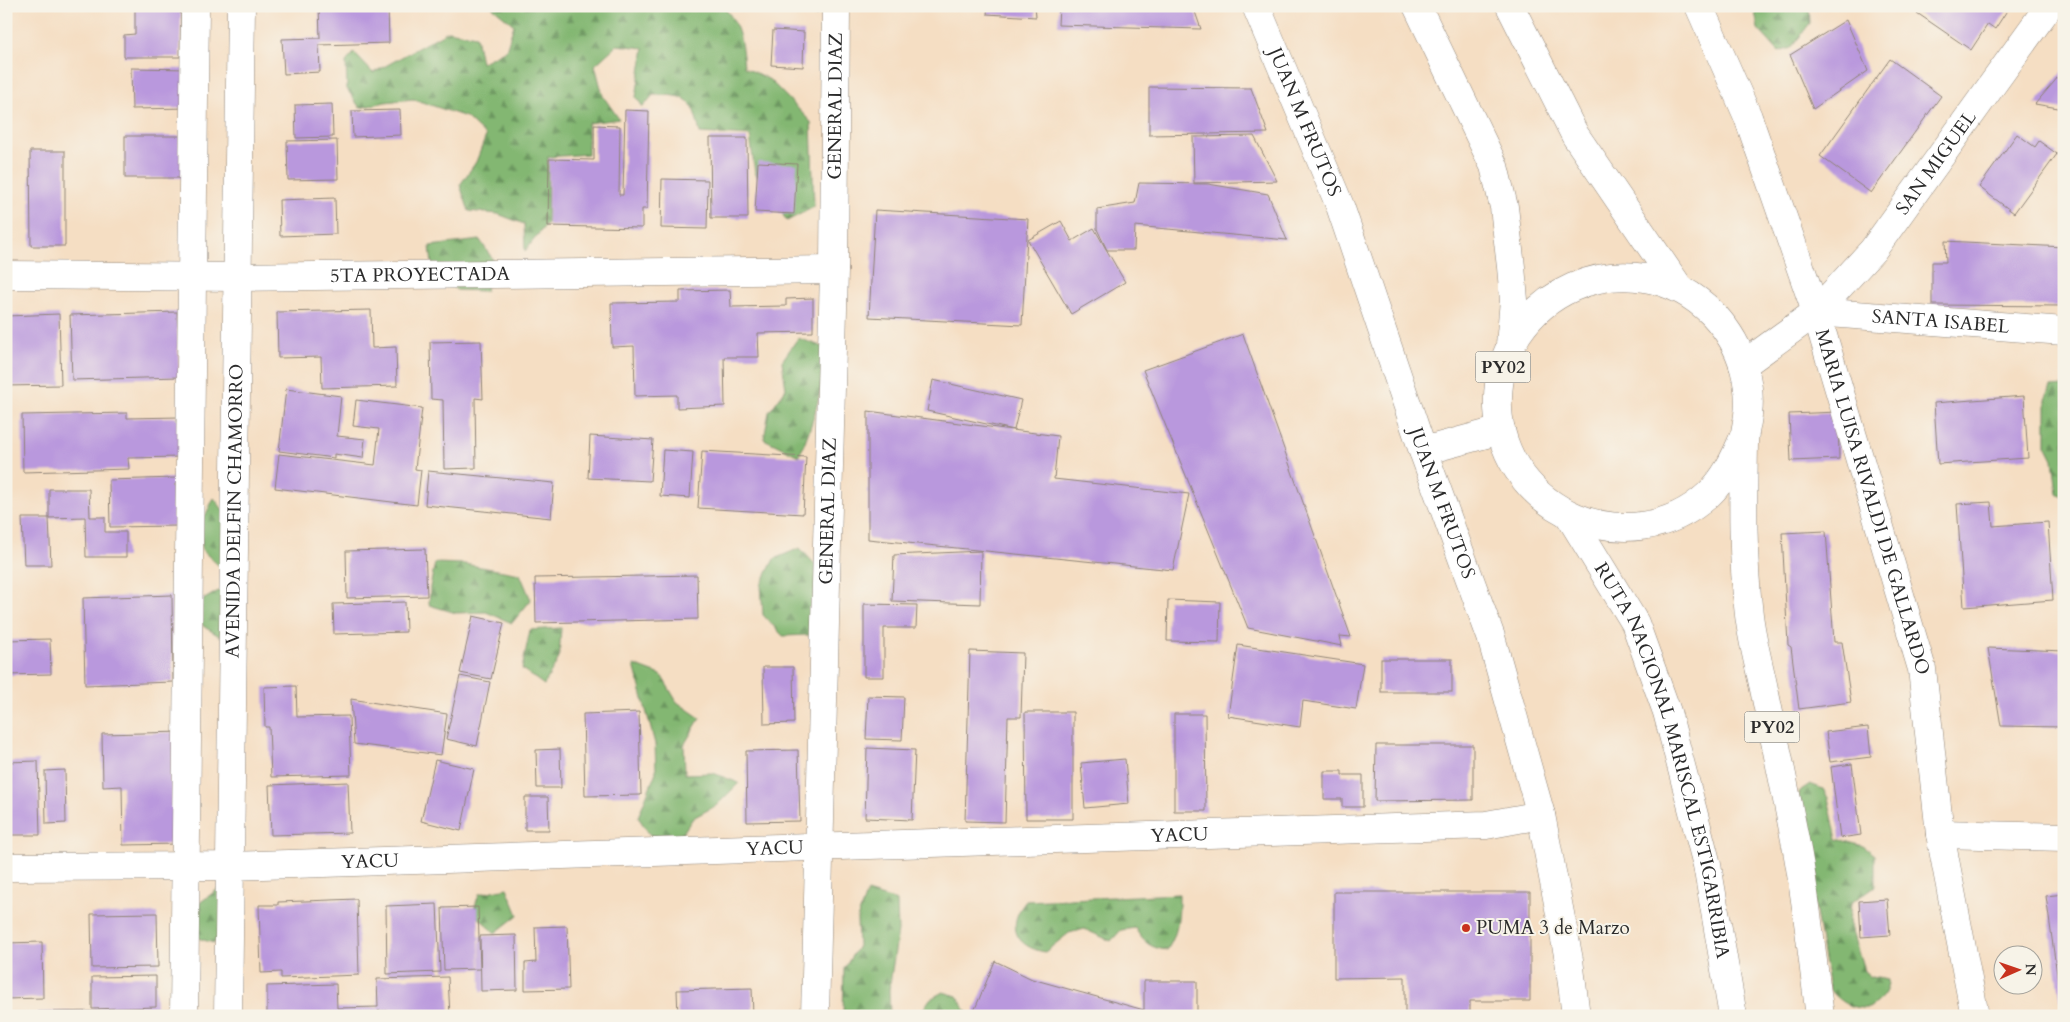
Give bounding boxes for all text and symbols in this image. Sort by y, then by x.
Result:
street label: GENERAL DIAZ [822,33,849,180]
street label: JUAN M FRUTOS [1261,41,1348,201]
street label: SAN MIGUEL [1890,105,1983,220]
street label: 5TA PROYECTADA [330,261,511,289]
street label: SANTA ISABEL [1871,303,2011,340]
street label: MARIA LUISA RIVALDI DE GALLARDO [1809,326,1936,678]
road number: PY02 [1476,352,1530,382]
street label: AVENIDA DELFIN CHAMORRO [220,364,249,658]
street label: JUAN M FRUTOS [1402,421,1482,582]
street label: GENERAL DIAZ [813,437,843,585]
street label: RUTA NACIONAL MARISCAL ESTIGARRIBIA [1588,558,1736,961]
road number: PY02 [1744,712,1800,742]
street label: YACU [1150,821,1209,849]
street label: YACU [745,834,804,862]
street label: YACU [341,847,400,875]
place label: PUMA 3 de Marzo [1476,915,1630,941]
marker: PUMA 3 de Marzo [1460,922,1472,934]
north arrow [1992,944,2042,994]
text: N [2021,963,2040,976]

